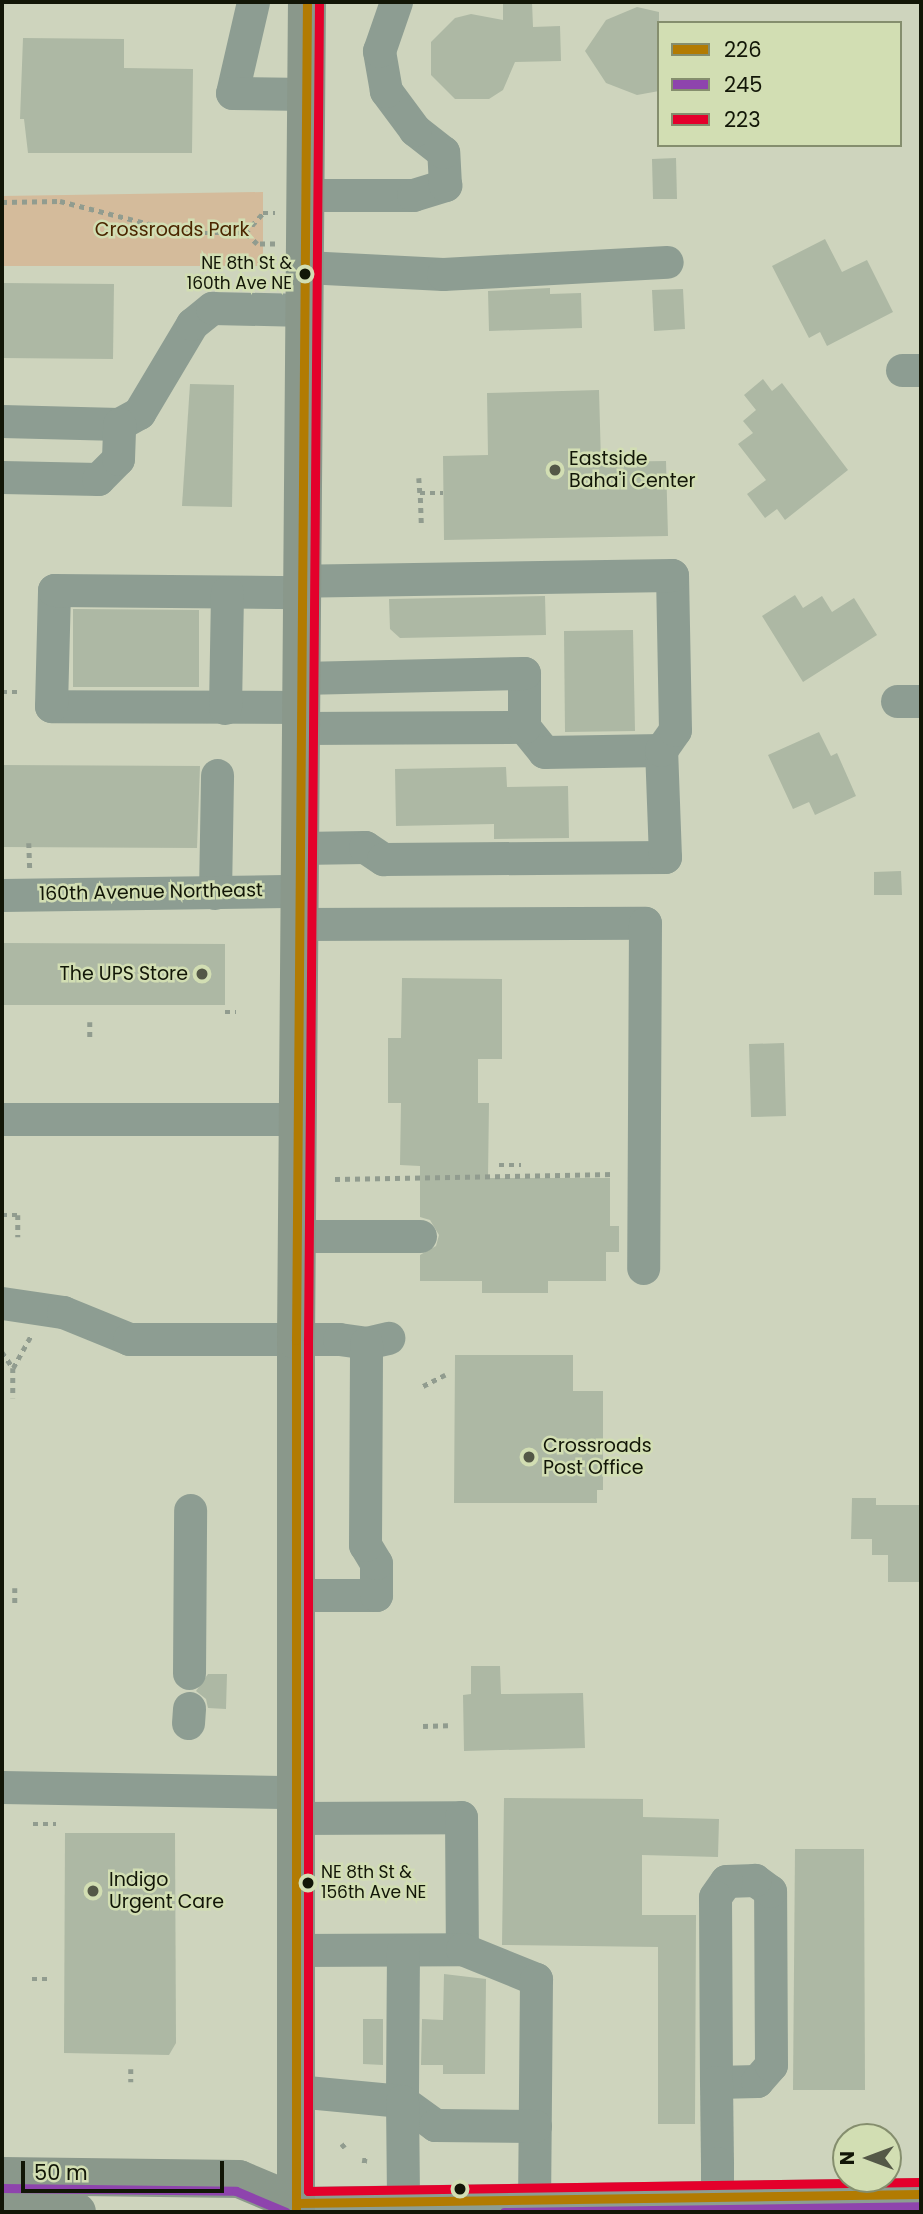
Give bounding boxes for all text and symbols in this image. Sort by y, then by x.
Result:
legend [657,21,902,147]
text: 226 [724,35,762,64]
text: 245 [724,70,762,99]
text: 223 [724,105,761,134]
park label: Crossroads Park [95,219,249,241]
place label: NE 8th St & 160th Ave NE [187,254,292,294]
marker: NE 8th St & 160th Ave NE [298,267,312,281]
place label: Eastside Baha'i Center [569,448,696,492]
marker: Eastside Baha'i Center [547,462,563,478]
street label: 160th Avenue Northeast [39,879,263,905]
place label: The UPS Store [60,963,188,985]
marker: The UPS Store [194,966,210,982]
place label: Crossroads Post Office [543,1435,652,1479]
marker: Crossroads Post Office [521,1449,537,1465]
place label: NE 8th St & 156th Ave NE [321,1863,426,1903]
place label: Indigo Urgent Care [109,1869,224,1913]
marker: NE 8th St & 156th Ave NE [301,1876,315,1890]
marker: Indigo Urgent Care [83,1881,103,1901]
north arrow [832,2123,902,2193]
scale bar [24,2148,228,2192]
text: N [834,2151,861,2165]
text: 50 m [34,2158,88,2187]
unlabelled marker [453,2182,467,2196]

